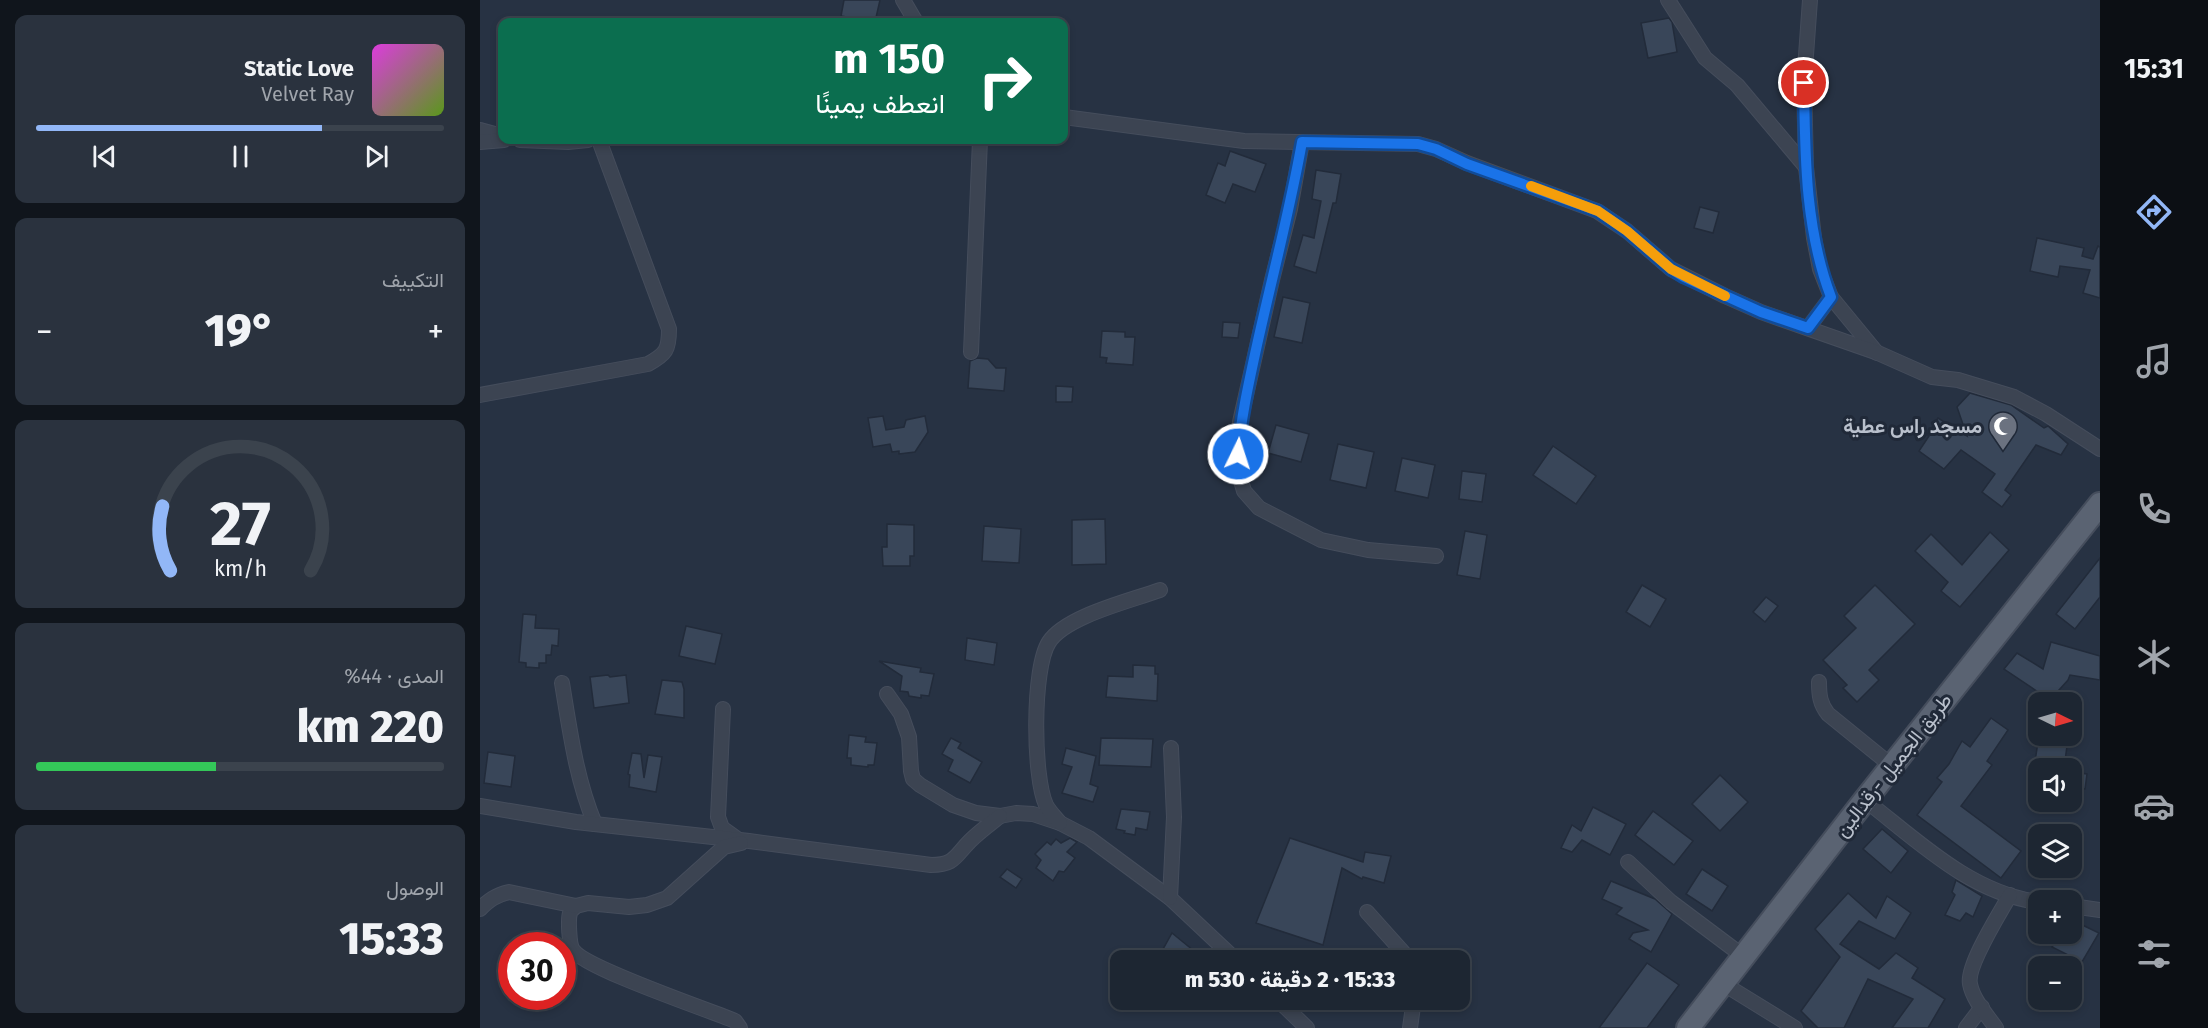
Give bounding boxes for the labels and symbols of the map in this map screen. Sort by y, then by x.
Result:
pin [1778,57,1829,108]
mosque icon: مسجد راس عطية [1987,410,2019,452]
place label: مسجد راس عطية [1843,414,1982,439]
position arrow [1206,422,1270,486]
street label: طريق الجميل -رقدالين [1829,688,1957,842]
north arrow [2028,692,2082,746]
speed limit sign: 30 [498,932,576,1010]

